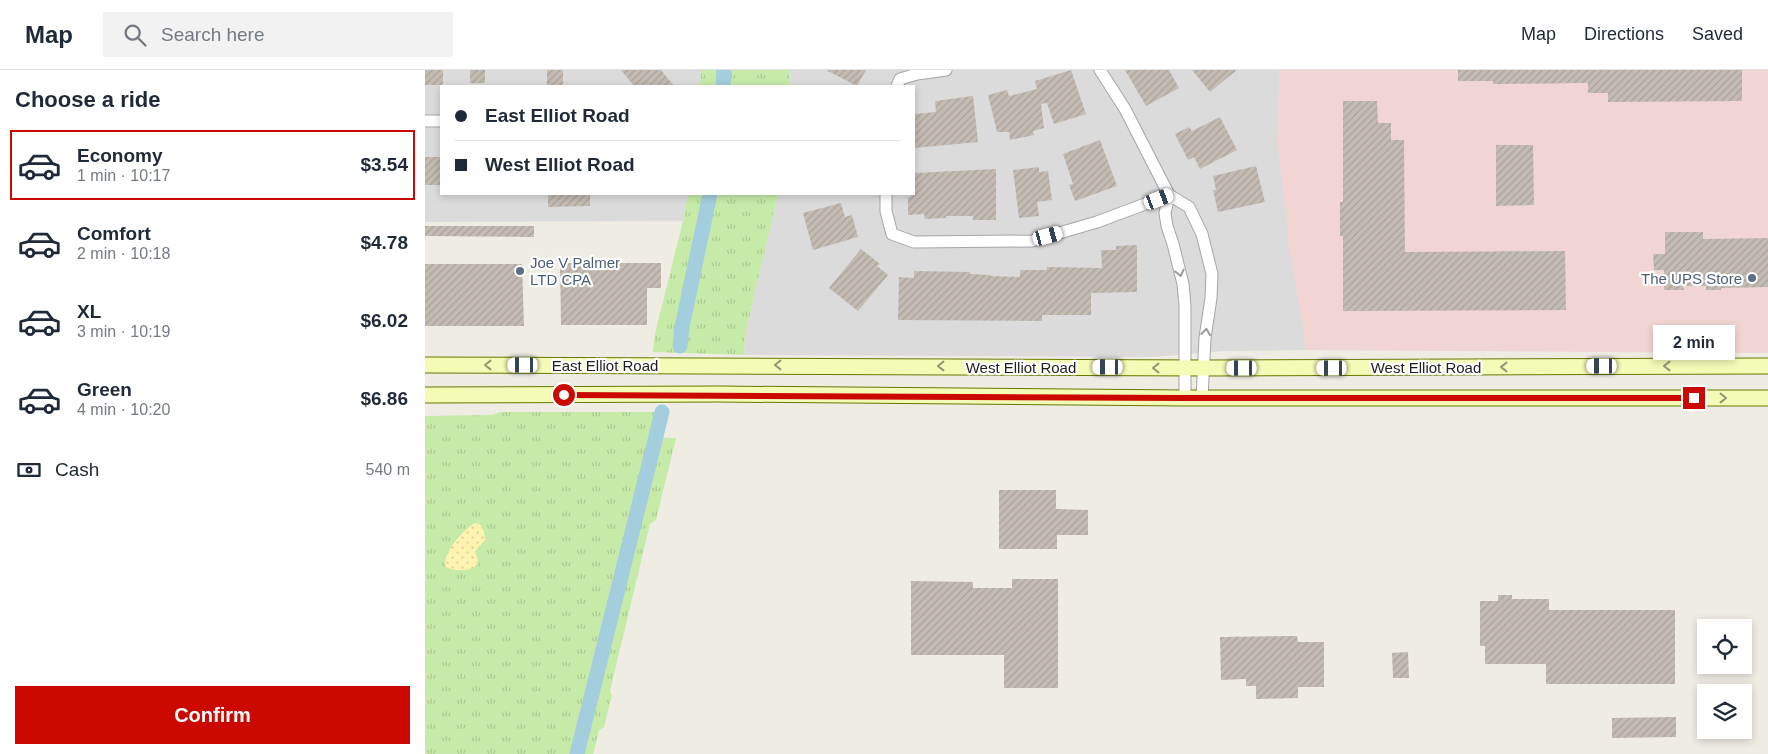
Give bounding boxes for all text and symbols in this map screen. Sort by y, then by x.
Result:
search box [103,12,453,57]
text: Map [25,21,73,48]
icon: search [121,21,149,49]
text: Search here [161,24,265,45]
text: Map [1521,24,1556,44]
text: Directions [1584,24,1664,44]
text: Saved [1692,24,1743,44]
text: Choose a ride [15,87,160,112]
text: East Elliot Road [485,105,630,126]
icon: car [17,143,62,188]
text: Economy [77,145,163,166]
text: $3.54 [360,154,408,175]
text: West Elliot Road [485,154,635,175]
text: 1 min · 10:17 [77,167,170,184]
car [1142,187,1175,211]
icon: car [17,221,62,266]
text: Comfort [77,223,151,244]
car [1031,225,1064,247]
text: $4.78 [360,232,408,253]
text: 2 min · 10:18 [77,245,170,262]
place label: Joe V Palmer LTD CPA [530,254,620,288]
marker: Joe V Palmer LTD CPA [514,265,526,277]
one-way arrow [1174,269,1185,278]
place label: The UPS Store [1641,270,1742,287]
marker: The UPS Store [1746,272,1758,284]
icon: car [17,299,62,344]
text: XL [77,301,101,322]
text: $6.02 [360,310,408,331]
text: 3 min · 10:19 [77,323,170,340]
callout: 2 min [1653,325,1735,360]
one-way arrow [1200,327,1211,335]
text: 2 min [1673,334,1715,351]
street label: East Elliot Road [552,357,658,374]
car [508,358,538,373]
street label: West Elliot Road [966,359,1076,376]
street label: West Elliot Road [1371,359,1481,376]
car [1587,359,1617,374]
one-way arrow [484,360,492,370]
one-way arrow [774,360,782,370]
car [1093,360,1123,375]
one-way arrow [937,361,944,371]
car [1227,361,1257,376]
car [1317,361,1347,376]
one-way arrow [1663,361,1670,371]
one-way arrow [1500,362,1508,372]
one-way arrow [1152,363,1160,373]
icon: car [17,377,62,422]
text: Green [77,379,132,400]
route start [553,384,575,406]
route end [1683,387,1705,409]
text: $6.86 [360,388,408,409]
one-way arrow [1720,393,1728,403]
text: 4 min · 10:20 [77,401,170,418]
icon: cash [15,456,43,484]
text: Cash [55,459,99,480]
text: 540 m [366,461,410,478]
map controls [1697,619,1752,739]
button: locate [1697,619,1752,674]
button: layers [1697,684,1752,739]
button: Confirm [15,686,410,744]

